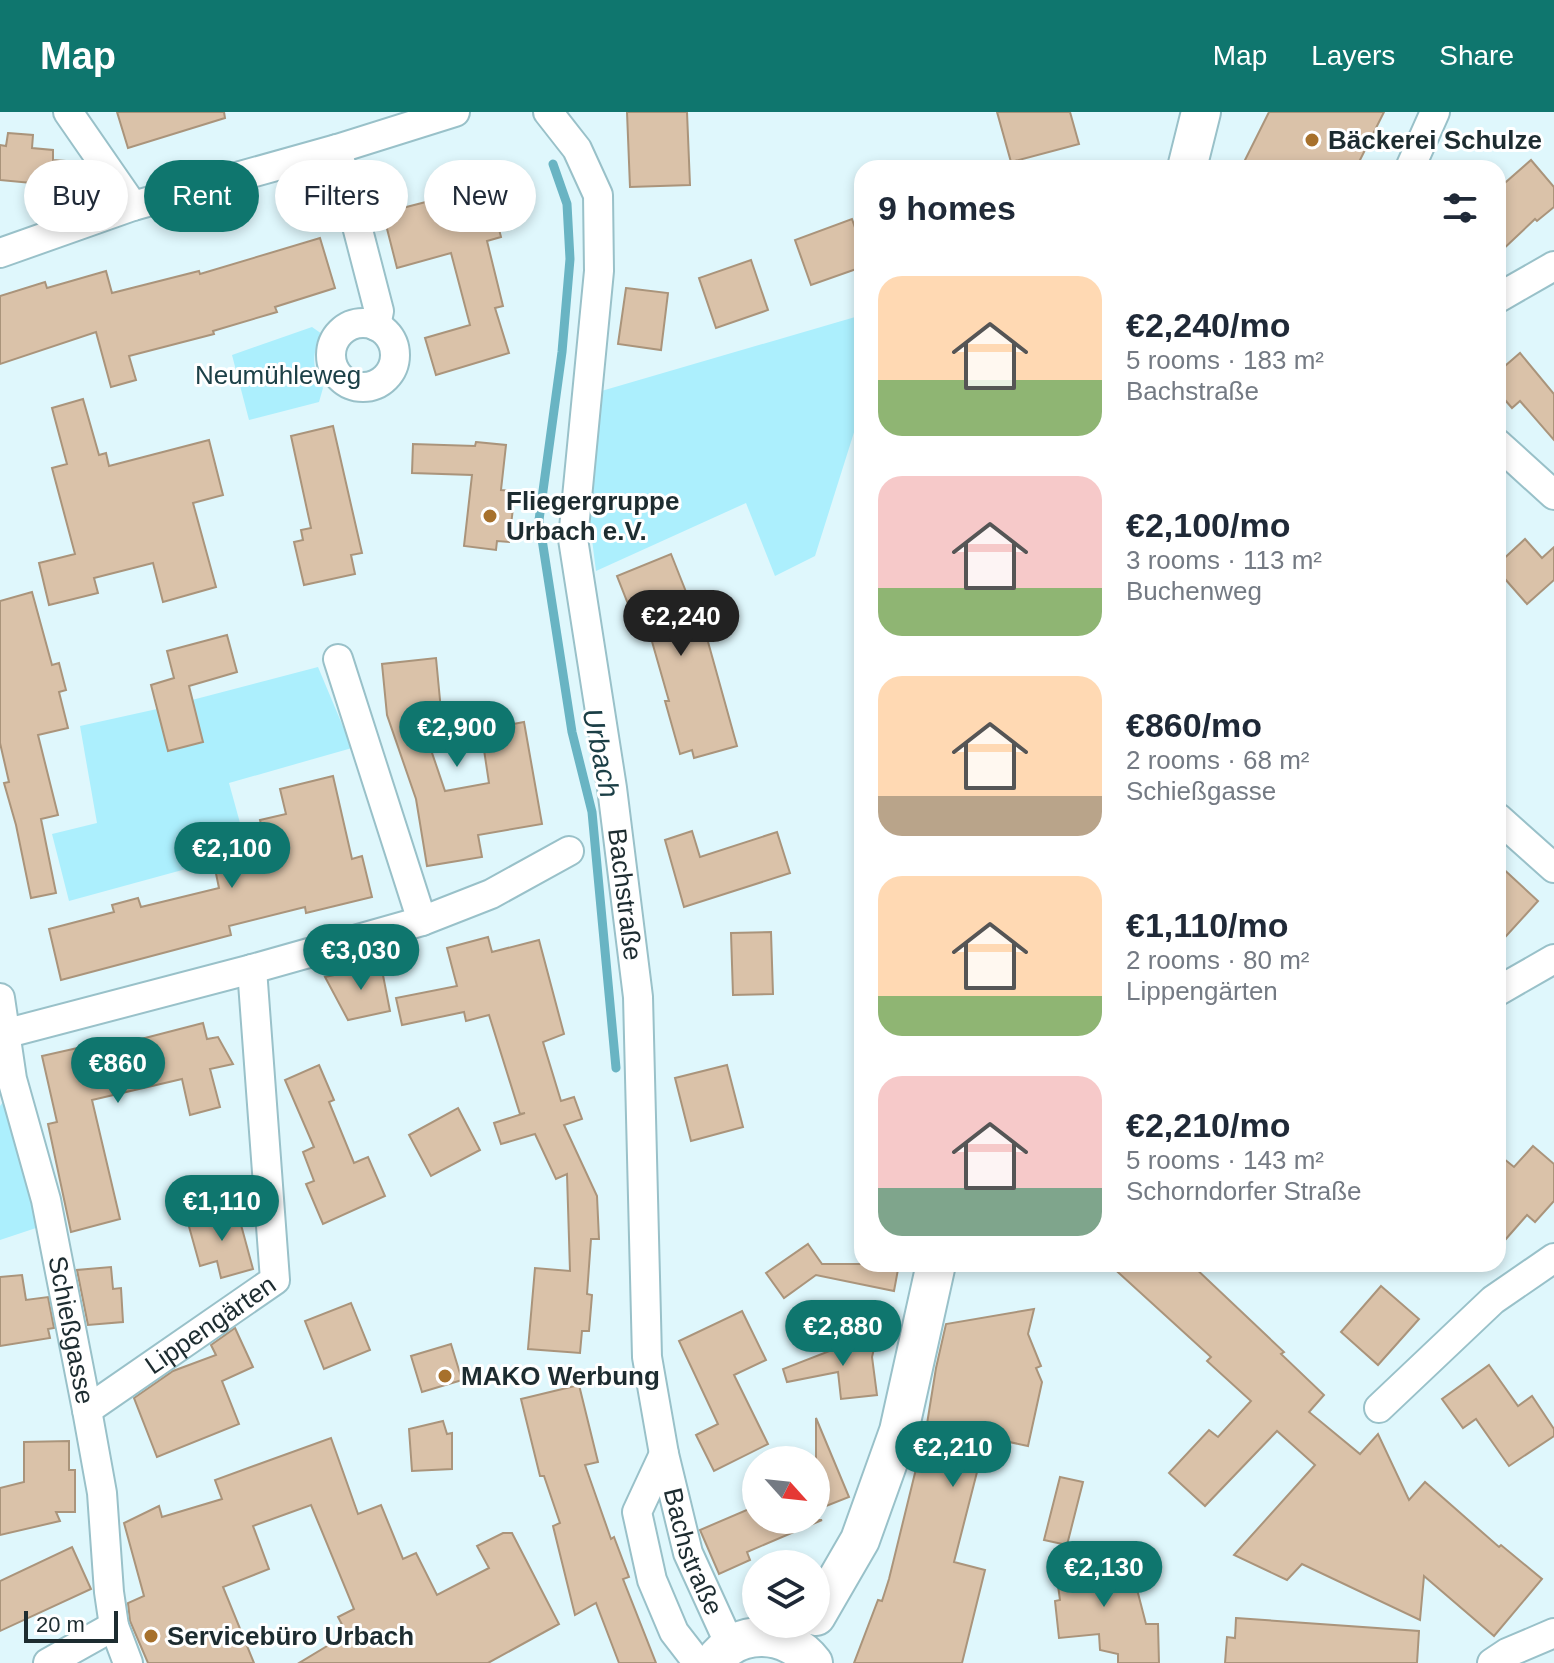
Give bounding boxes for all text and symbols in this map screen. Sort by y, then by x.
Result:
text: Map [40,35,116,77]
text: Map [1213,40,1267,71]
text: Layers [1311,40,1395,71]
text: Share [1439,40,1514,71]
place label: Bäckerei Schulze [1328,125,1542,155]
marker: Bäckerei Schulze [1303,131,1321,149]
chip: Buy [24,160,128,232]
chip: Rent [144,160,259,232]
chip: Filters [275,160,408,232]
chip: New [424,160,536,232]
icon: filters [1438,186,1482,230]
text: 9 homes [878,189,1016,227]
text: €2,240/mo [1126,306,1290,344]
icon: home [942,308,1038,404]
text: 5 rooms · 183 m² [1126,345,1324,375]
park label: Neumühleweg [195,360,361,390]
text: Bachstraße [1126,376,1259,406]
place label: Fliegergruppe Urbach e.V. [506,486,679,546]
text: €2,100/mo [1126,506,1290,544]
marker: Fliegergruppe Urbach e.V. [481,507,499,525]
icon: home [942,508,1038,604]
text: 3 rooms · 113 m² [1126,545,1322,575]
text: Buchenweg [1126,576,1262,606]
pin: €2,240 [616,590,746,658]
text: €2,240 [641,601,721,631]
pin: €2,900 [392,701,522,769]
water label: Urbach [576,706,626,800]
text: €860/mo [1126,706,1262,744]
icon: home [942,708,1038,804]
text: €2,900 [417,712,497,742]
text: 2 rooms · 68 m² [1126,745,1310,775]
text: Schießgasse [1126,776,1276,806]
pin: €2,100 [167,822,297,890]
street label: Bachstraße [602,826,648,962]
text: €2,100 [192,833,272,863]
text: €1,110/mo [1126,906,1289,944]
icon: home [942,908,1038,1004]
pin: €3,030 [296,924,426,992]
text: €3,030 [321,935,401,965]
text: 2 rooms · 80 m² [1126,945,1310,975]
text: Lippengärten [1126,976,1278,1006]
pin: €860 [71,1037,165,1105]
text: €860 [89,1048,147,1078]
text: €2,210/mo [1126,1106,1290,1144]
icon: home [942,1108,1038,1204]
text: 5 rooms · 143 m² [1126,1145,1324,1175]
pin: €1,110 [157,1175,287,1243]
text: Schorndorfer Straße [1126,1176,1362,1206]
text: €1,110 [183,1186,261,1216]
street label: Schießgasse [42,1253,101,1407]
street label: Lippengärten [139,1269,281,1380]
pin: €2,880 [778,1300,908,1368]
text: €2,880 [803,1311,883,1341]
place label: MAKO Werbung [461,1361,660,1391]
marker: MAKO Werbung [436,1367,454,1385]
pin: €2,210 [888,1421,1018,1489]
text: €2,210 [913,1432,993,1462]
north arrow [742,1446,830,1534]
map controls [742,1446,830,1638]
street label: Bachstraße [658,1485,729,1620]
pin: €2,130 [1039,1541,1169,1609]
button: layers [742,1550,830,1638]
text: €2,130 [1064,1552,1144,1582]
scale bar [24,1607,118,1643]
text: 20 m [36,1612,85,1637]
place label: Servicebüro Urbach [167,1621,414,1651]
marker: Servicebüro Urbach [142,1627,160,1645]

